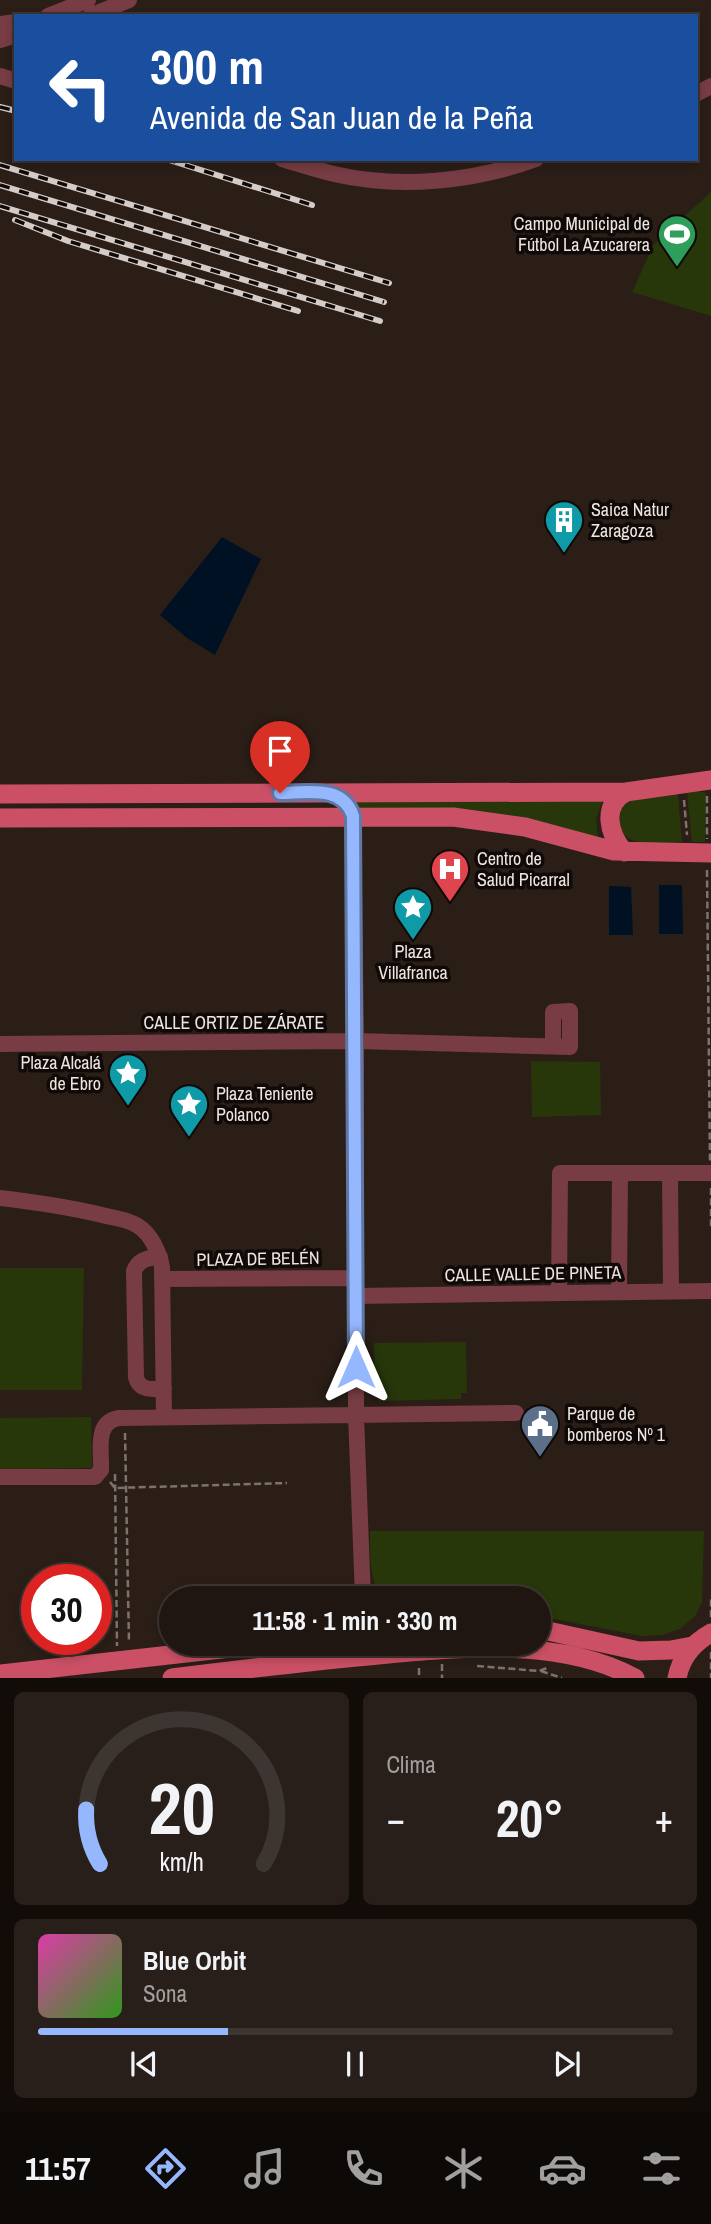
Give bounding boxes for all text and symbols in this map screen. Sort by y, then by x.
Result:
text: 300 m [150,33,264,99]
icon: left [35,42,126,133]
text: Avenida de San Juan de la Peña [150,96,533,139]
place label: Campo Municipal de Fútbol La Azucarera [514,211,650,257]
sports icon: Campo Municipal de Fútbol La Azucarera [656,213,698,268]
place label: Saica Natur Zaragoza [591,497,669,543]
building icon: Saica Natur Zaragoza [543,499,585,554]
pin [250,721,310,793]
icon: arrive [261,732,299,770]
place label: Centro de Salud Picarral [477,846,570,892]
hospital icon: Centro de Salud Picarral [429,848,471,903]
place icon: Plaza Villafranca [392,886,434,941]
place label: Plaza Villafranca [378,939,448,985]
street label: CALLE ORTIZ DE ZÁRATE [144,1010,324,1035]
place label: Plaza Alcalá de Ebro [21,1050,101,1096]
place icon: Plaza Alcalá de Ebro [107,1052,149,1107]
place label: Plaza Teniente Polanco [216,1081,313,1127]
place icon: Plaza Teniente Polanco [168,1083,210,1138]
street label: PLAZA DE BELÉN [196,1245,320,1272]
street label: CALLE VALLE DE PINETA [444,1259,622,1288]
position arrow [319,1330,393,1404]
place label: Parque de bomberos Nº 1 [567,1401,666,1447]
public building icon: Parque de bomberos Nº 1 [519,1403,561,1458]
speed limit sign: 30 [21,1564,112,1655]
text: 11:58 · 1 min · 330 m [252,1603,458,1638]
text: Clima [387,1749,436,1780]
text: 20 [148,1760,214,1858]
text: 20° [496,1783,564,1853]
text: − [387,1793,405,1844]
text: + [655,1793,673,1844]
text: km/h [159,1845,203,1879]
text: Blue Orbit [143,1943,246,1978]
text: Sona [143,1978,187,2009]
icon: previous [125,2045,163,2083]
icon: pause [336,2045,374,2083]
icon: next [548,2045,586,2083]
icon: directions [141,2144,190,2193]
icon: music [240,2144,289,2193]
icon: phone [339,2144,388,2193]
icon: climate [439,2144,488,2193]
icon: car [538,2144,587,2193]
icon: filters [637,2144,686,2193]
text: 11:57 [25,2147,91,2190]

